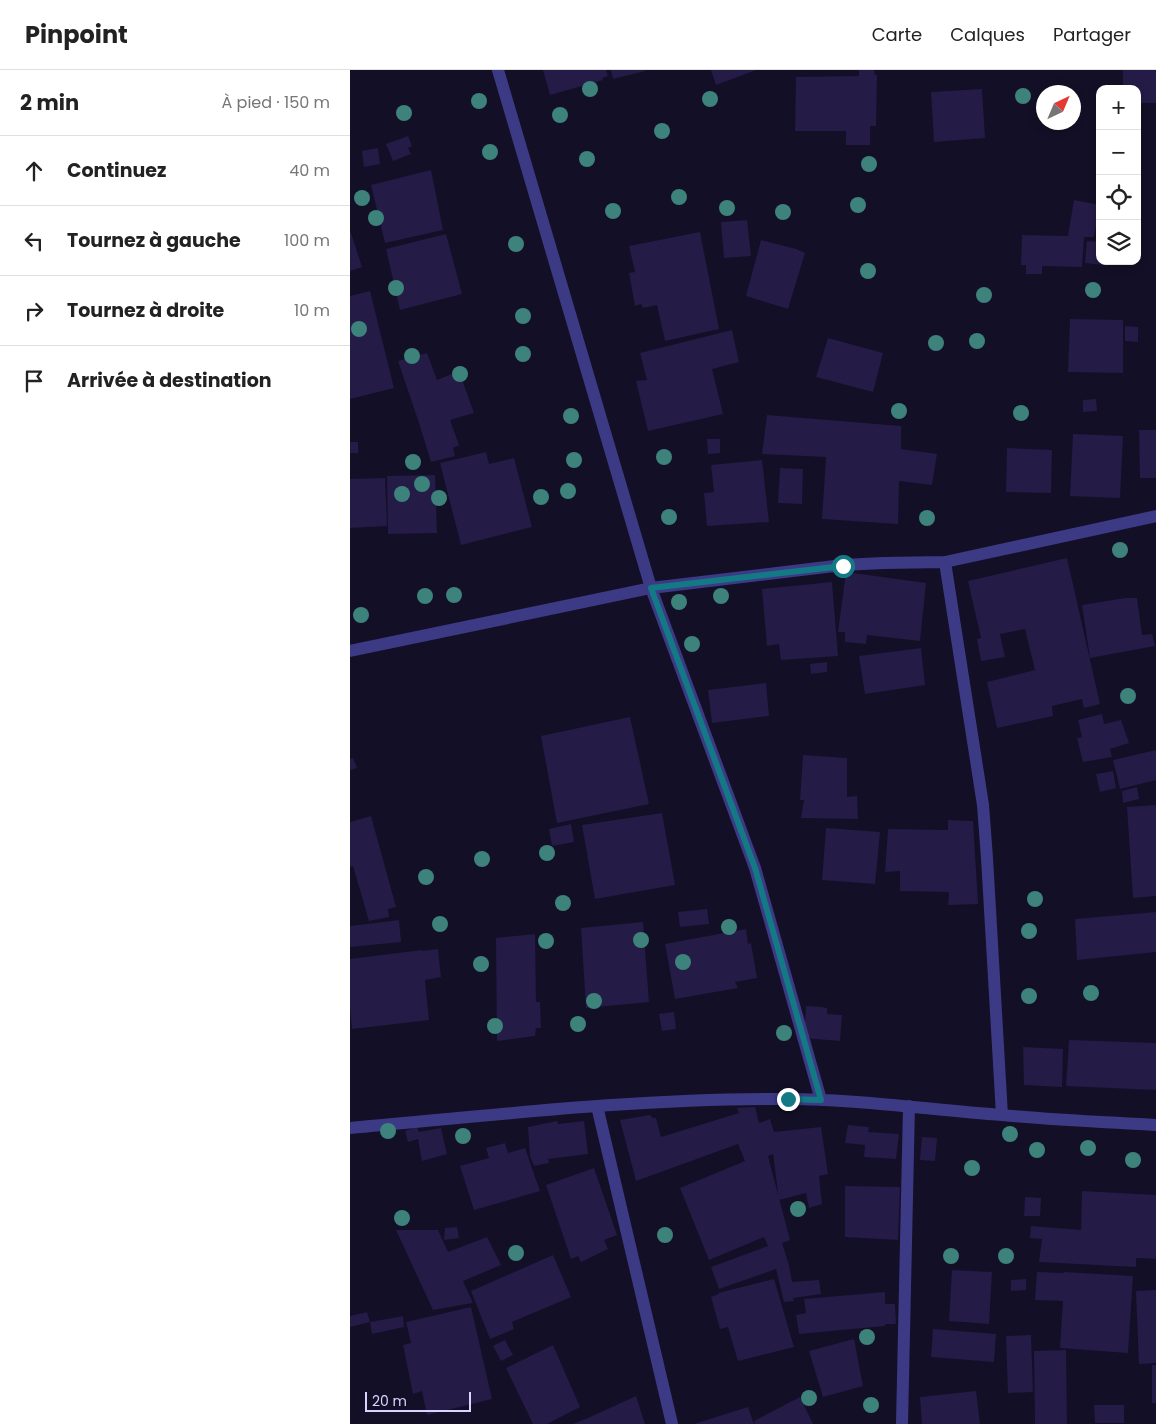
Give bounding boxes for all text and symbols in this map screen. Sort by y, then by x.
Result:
text: Pinpoint [25,18,128,51]
text: Carte [872,22,922,47]
text: Calques [950,22,1025,47]
text: Partager [1053,22,1131,47]
north arrow [1036,85,1081,130]
map controls [1096,85,1141,265]
button: + [1096,85,1141,130]
text: 2 min [20,88,79,117]
text: À pied · 150 m [222,91,330,114]
button: − [1096,130,1141,175]
icon: ahead [20,157,48,185]
text: Continuez [67,157,166,184]
text: 40 m [289,159,330,182]
button: locate [1096,175,1141,220]
button: layers [1096,220,1141,265]
icon: left [20,227,48,255]
text: Tournez à gauche [67,227,241,254]
text: 100 m [284,229,330,252]
icon: right [20,297,48,325]
text: Tournez à droite [67,297,224,324]
text: 10 m [294,299,330,322]
icon: arrive [20,367,48,395]
text: Arrivée à destination [67,367,272,394]
route start [832,555,855,578]
route end [777,1088,800,1111]
scale bar [365,1389,471,1412]
text: 20 m [372,1391,407,1411]

